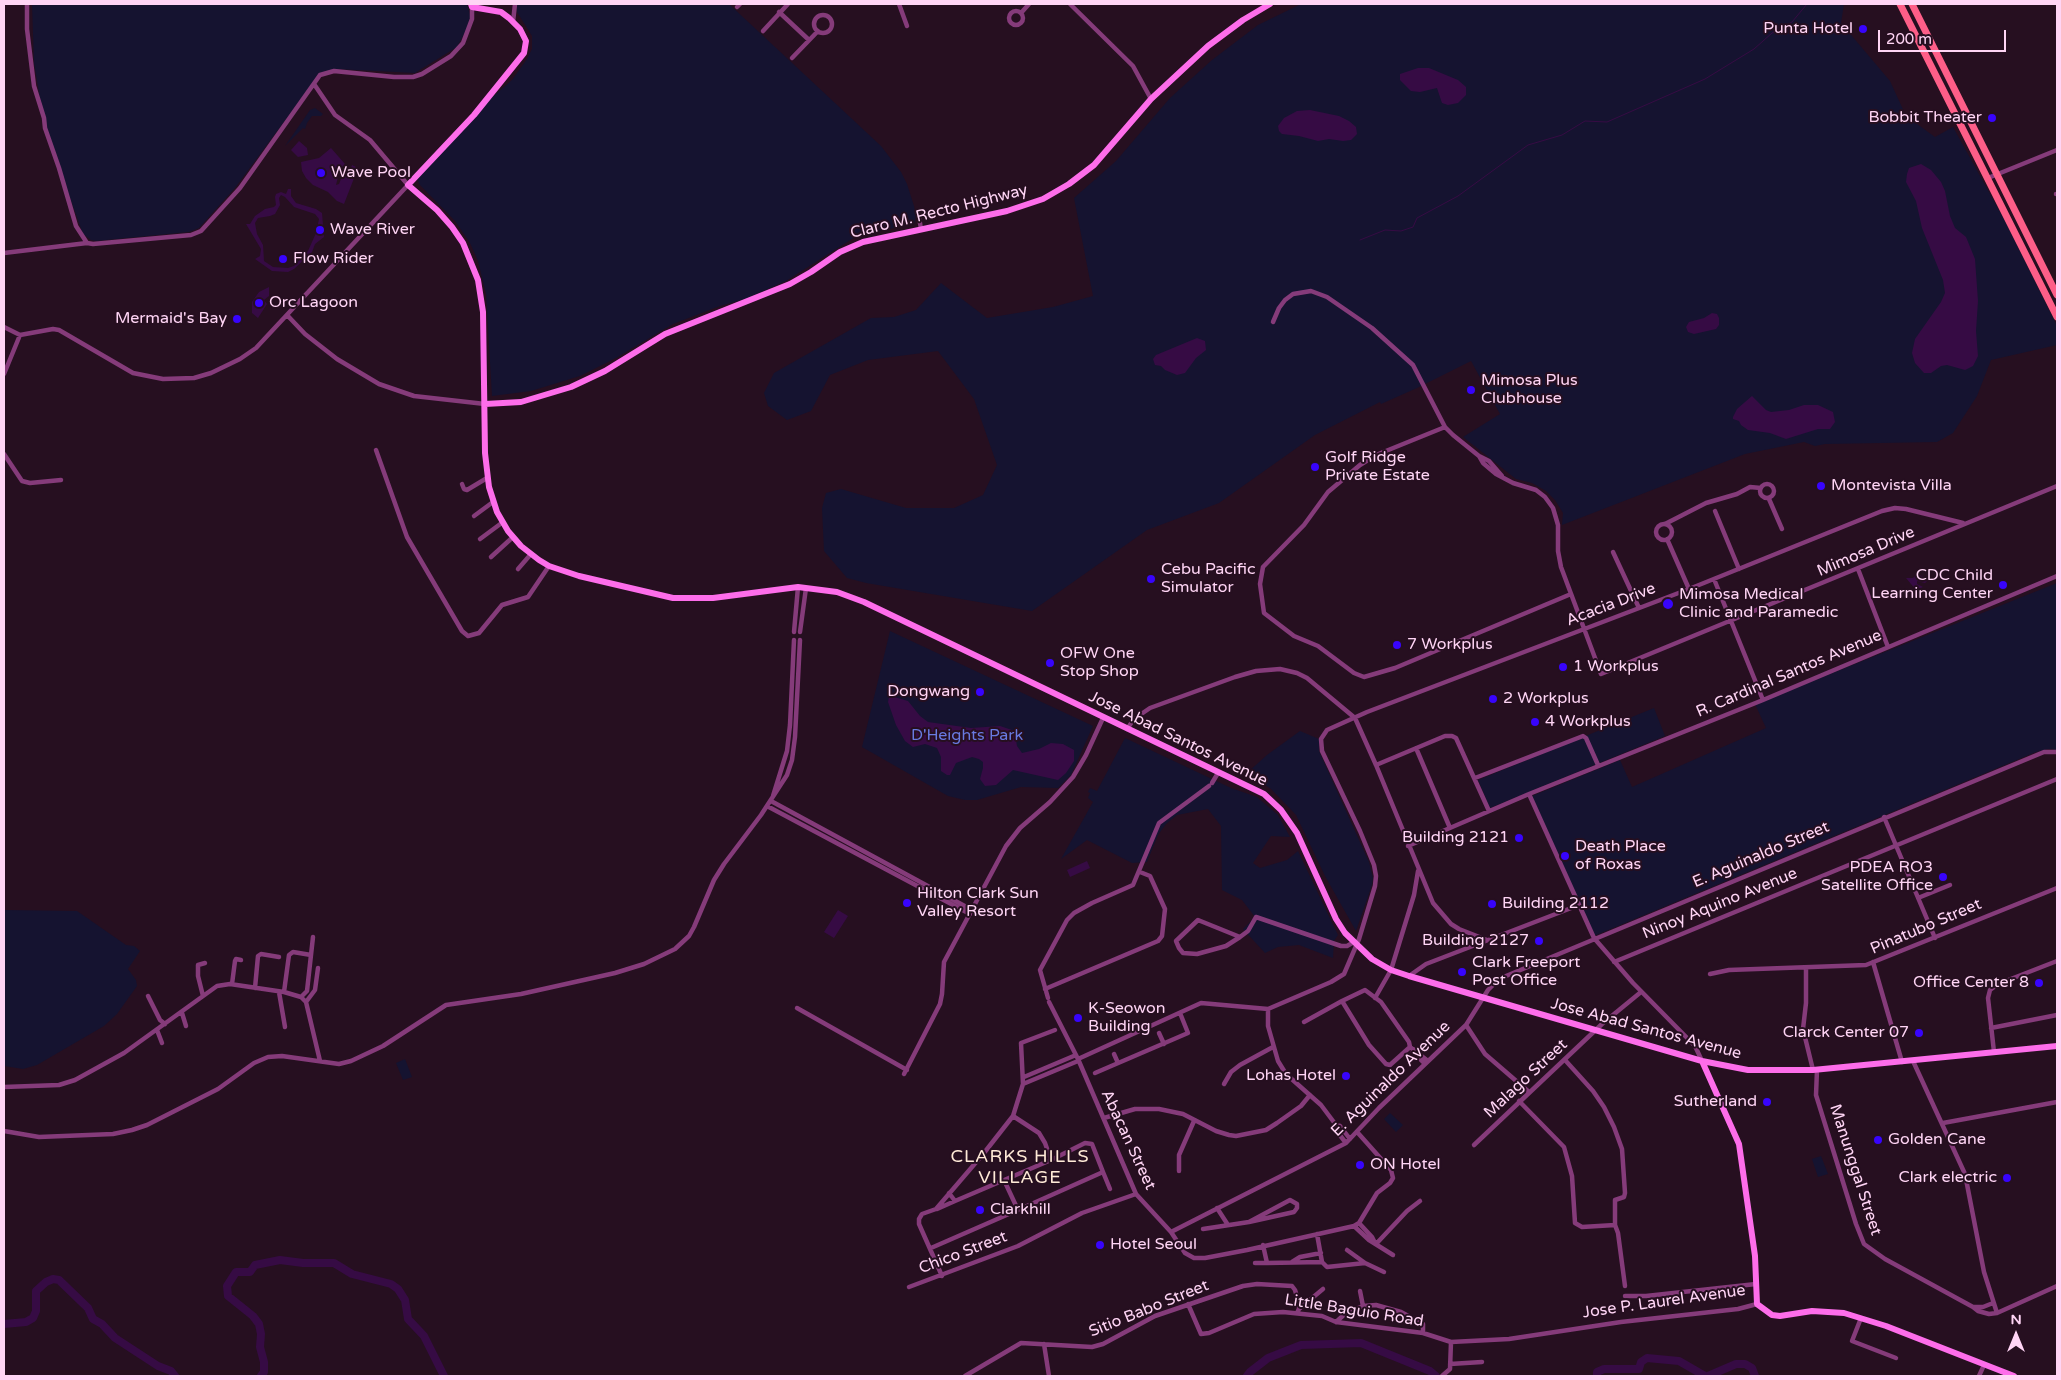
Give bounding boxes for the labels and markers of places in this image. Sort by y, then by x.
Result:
place label: Punta Hotel [1763,19,1853,39]
marker: Punta Hotel [1857,23,1869,35]
place label: Bobbit Theater [1868,108,1982,128]
marker: Bobbit Theater [1986,112,1998,124]
place label: Wave Pool [331,163,411,183]
marker: Wave Pool [315,167,327,179]
place label: Wave River [330,220,415,240]
marker: Wave River [314,224,326,236]
place label: Flow Rider [293,249,374,269]
marker: Flow Rider [277,253,289,265]
place label: Orc Lagoon [269,293,358,313]
marker: Orc Lagoon [253,297,265,309]
place label: Mermaid's Bay [115,309,227,329]
marker: Mermaid's Bay [231,313,243,325]
place label: Mimosa Plus Clubhouse [1481,371,1578,409]
marker: Mimosa Plus Clubhouse [1465,384,1477,396]
place label: Golf Ridge Private Estate [1325,448,1430,486]
marker: Golf Ridge Private Estate [1309,461,1321,473]
place label: Montevista Villa [1831,476,1952,496]
marker: Montevista Villa [1815,480,1827,492]
place label: Cebu Pacific Simulator [1161,560,1255,598]
place label: CDC Child Learning Center [1871,566,1993,604]
marker: Cebu Pacific Simulator [1145,573,1157,585]
marker: CDC Child Learning Center [1997,579,2009,591]
place label: Mimosa Medical Clinic and Paramedic [1679,585,1838,623]
marker: Mimosa Medical Clinic and Paramedic [1661,597,1675,611]
place label: 7 Workplus [1407,635,1493,655]
marker: 7 Workplus [1391,639,1403,651]
place label: OFW One Stop Shop [1060,644,1139,682]
marker: OFW One Stop Shop [1044,657,1056,669]
place label: 1 Workplus [1573,657,1659,677]
marker: 1 Workplus [1557,661,1569,673]
place label: Dongwang [887,682,970,702]
marker: Dongwang [974,686,986,698]
place label: 2 Workplus [1503,689,1589,709]
marker: 2 Workplus [1487,693,1499,705]
place label: 4 Workplus [1545,712,1631,732]
marker: 4 Workplus [1529,716,1541,728]
place label: Building 2121 [1402,828,1509,848]
marker: Building 2121 [1513,832,1525,844]
place label: Death Place of Roxas [1575,837,1666,875]
marker: Death Place of Roxas [1559,850,1571,862]
place label: PDEA RO3 Satellite Office [1821,858,1933,896]
marker: PDEA RO3 Satellite Office [1937,871,1949,883]
place label: Hilton Clark Sun Valley Resort [917,884,1039,922]
place label: Building 2112 [1502,894,1609,914]
marker: Hilton Clark Sun Valley Resort [901,897,913,909]
marker: Building 2112 [1486,898,1498,910]
place label: Building 2127 [1422,931,1529,951]
marker: Building 2127 [1533,935,1545,947]
place label: Clark Freeport Post Office [1472,953,1580,991]
marker: Clark Freeport Post Office [1456,966,1468,978]
place label: Office Center 8 [1913,973,2029,993]
marker: Office Center 8 [2033,977,2045,989]
place label: K-Seowon Building [1088,999,1166,1037]
marker: K-Seowon Building [1072,1012,1084,1024]
place label: Clarck Center 07 [1783,1023,1909,1043]
marker: Clarck Center 07 [1913,1027,1925,1039]
place label: Lohas Hotel [1246,1066,1336,1086]
marker: Lohas Hotel [1340,1070,1352,1082]
place label: Sutherland [1674,1092,1757,1112]
marker: Sutherland [1761,1096,1773,1108]
place label: Golden Cane [1888,1130,1986,1150]
marker: Golden Cane [1872,1134,1884,1146]
place label: ON Hotel [1370,1155,1441,1175]
marker: ON Hotel [1354,1159,1366,1171]
place label: Clark electric [1899,1168,1997,1188]
marker: Clark electric [2001,1172,2013,1184]
place label: Clarkhill [990,1200,1051,1220]
marker: Clarkhill [974,1204,986,1216]
place label: Hotel Seoul [1110,1235,1197,1255]
marker: Hotel Seoul [1094,1239,1106,1251]

